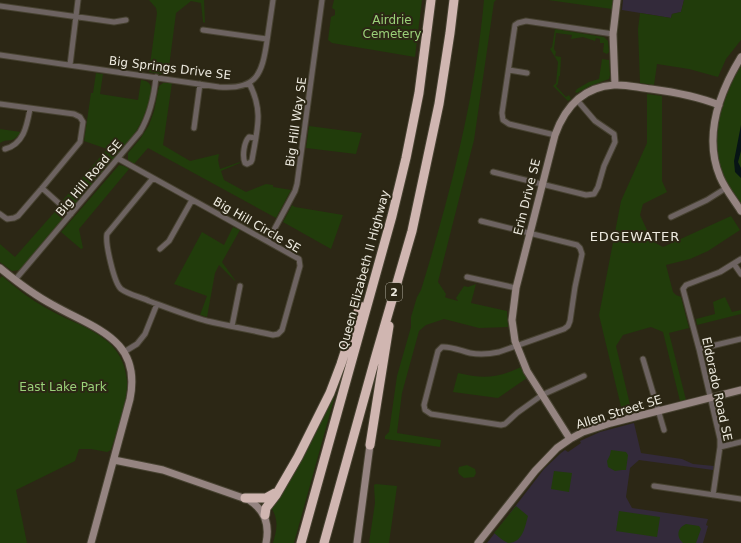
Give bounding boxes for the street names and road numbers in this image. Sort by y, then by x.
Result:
street label: Big Springs Drive SE [108,54,232,82]
street label: Big Hill Way SE [283,76,309,168]
street label: Big Hill Road SE [53,137,125,219]
street label: Erin Drive SE [511,157,543,237]
street label: Queen Elizabeth II Highway [336,188,392,352]
street label: Big Hill Circle SE [211,194,303,256]
road number: 2 [386,283,402,301]
street label: Eldorado Road SE [699,336,735,442]
street label: Allen Street SE [574,392,664,432]

